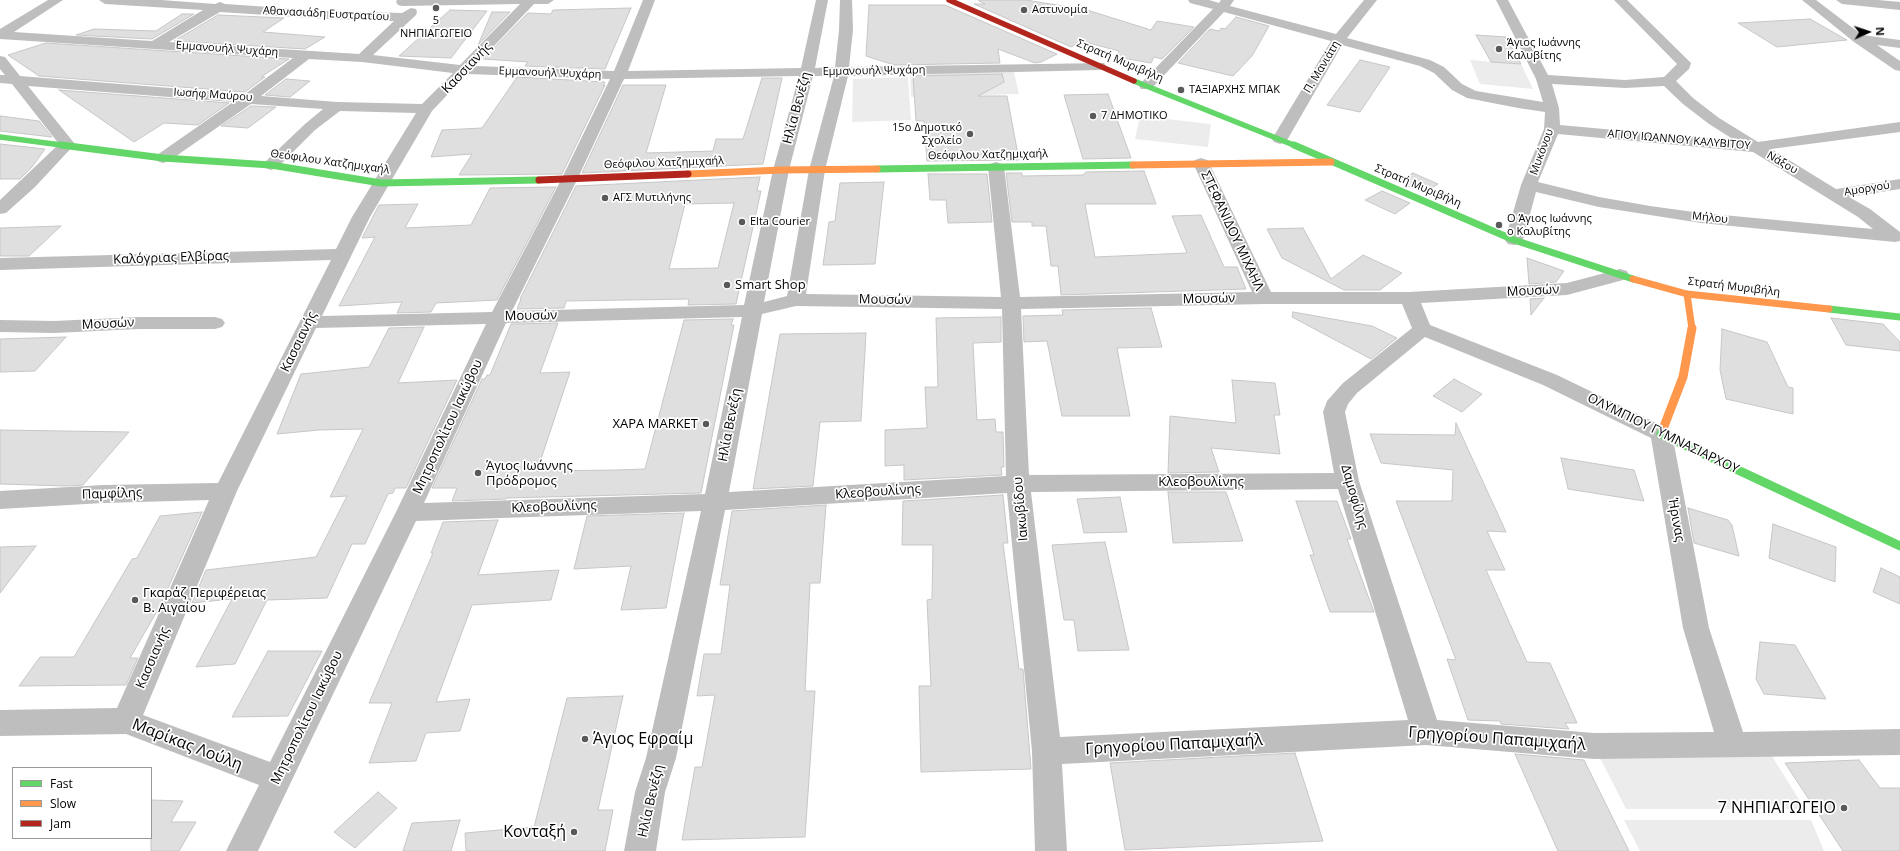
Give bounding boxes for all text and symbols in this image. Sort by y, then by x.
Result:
marker: 5 ΝΗΠΙΑΓΩΓΕΙΟ [431,3,441,13]
place label: Αστυνομία [1032,3,1087,17]
street label: Αθανασιάδη Ευστρατίου [262,4,390,24]
marker: Αστυνομία [1019,5,1029,15]
north arrow [1848,12,1888,52]
place label: 5 ΝΗΠΙΑΓΩΓΕΙΟ [400,14,472,40]
text: N [1873,26,1888,36]
place label: Άγιος Ιωάννης Καλυβίτης [1507,36,1580,62]
street label: Στρατή Μυριβήλη [1075,37,1165,85]
street label: Π. Μανιάτη [1301,38,1343,96]
street label: Εμμανουήλ Ψυχάρη [175,39,279,59]
street label: Κασσιανής [439,39,495,97]
marker: Άγιος Ιωάννης Καλυβίτης [1494,44,1504,54]
street label: Εμμανουήλ Ψυχάρη [823,64,925,78]
street label: Εμμανουήλ Ψυχάρη [498,65,602,81]
street label: Ηλία Βενέζη [780,70,814,146]
place label: ΤΑΞΙΑΡΧΗΣ ΜΠΑΚ [1189,83,1280,97]
marker: ΤΑΞΙΑΡΧΗΣ ΜΠΑΚ [1176,85,1186,95]
street label: Ιωσήφ Μαύρου [173,86,253,104]
place label: 7 ΔΗΜΟΤΙΚΟ [1101,109,1167,123]
marker: 7 ΔΗΜΟΤΙΚΟ [1088,111,1098,121]
place label: 15o Δημοτικό Σχολείο [892,121,962,147]
street label: Μυκόνου [1528,127,1556,177]
street label: ΑΓΙΟΥ ΙΩΑΝΝΟΥ ΚΑΛΥΒΙΤΟΥ [1607,127,1751,153]
marker: 15o Δημοτικό Σχολείο [965,129,975,139]
street label: Θεόφιλου Χατζημιχαήλ [270,147,390,177]
street label: Θεόφιλου Χατζημιχαήλ [928,147,1048,163]
street label: Νάξου [1764,149,1800,177]
street label: Θεόφιλου Χατζημιχαήλ [604,154,724,172]
street label: Στρατή Μυριβήλη [1373,162,1463,210]
street label: ΣΤΕΦΑΝΙΔΟΥ ΜΙΧΑΗΛ [1197,169,1267,293]
street label: Αμοργού [1843,179,1891,199]
place label: ΑΓΣ Μυτιλήνης [613,191,691,205]
marker: ΑΓΣ Μυτιλήνης [600,193,610,203]
street label: Μήλου [1691,210,1729,226]
place label: Ο Άγιος Ιωάννης ο Καλυβίτης [1507,212,1592,238]
place label: Elta Courier [750,215,810,229]
marker: Elta Courier [737,217,747,227]
marker: Ο Άγιος Ιωάννης ο Καλυβίτης [1494,220,1504,230]
street label: Καλόγριας Ελβίρας [113,248,229,268]
street label: Στρατή Μυριβήλη [1687,275,1781,299]
place label: Smart Shop [735,277,806,293]
marker: Smart Shop [722,280,732,290]
street label: Μουσών [1506,282,1560,300]
street label: Μουσών [1183,291,1235,307]
street label: Μουσών [859,292,911,308]
street label: Μουσών [505,308,557,324]
street label: Κασσιανής [278,309,320,375]
street label: Μουσών [81,315,135,333]
street label: Μητροπολίτου Ιακώβου [410,357,486,497]
street label: Ηλία Βενέζη [715,387,745,463]
street label: ΟΛΥΜΠΙΟΥ ΓΥΜΝΑΣΙΑΡΧΟΥ [1585,391,1741,477]
place label: XAPA MARKET [613,416,698,432]
marker: XAPA MARKET [701,419,711,429]
place label: Άγιος Ιωάννης Πρόδρομος [486,458,573,489]
street label: Δαμοφίλης [1337,463,1371,531]
marker: Άγιος Ιωάννης Πρόδρομος [473,468,483,478]
street label: Κλεοβουλίνης [1158,474,1244,490]
street label: Ιακωβίδου [1010,476,1032,542]
street label: Κλεοβουλίνης [835,481,921,503]
street label: Παμφίλης [82,485,142,503]
street label: Ήρινας [1664,497,1688,543]
street label: Κλεοβουλίνης [511,498,597,516]
place label: Γκαράζ Περιφέρειας Β. Αιγαίου [143,585,266,616]
marker: Γκαράζ Περιφέρειας Β. Αιγαίου [130,595,140,605]
street label: Κασσιανής [133,625,173,691]
street label: Μητροπολίτου Ιακώβου [268,649,346,787]
street label: Μαρίκας Λούλη [129,715,245,775]
street label: Γρηγορίου Παπαμιχαήλ [1408,723,1586,755]
place label: Άγιος Εφραίμ [593,729,693,749]
street label: Γρηγορίου Παπαμιχαήλ [1085,731,1263,759]
marker: Άγιος Εφραίμ [580,734,590,744]
street label: Ηλία Βενέζη [635,763,667,839]
legend [12,767,152,839]
text: Fast [50,775,73,792]
text: Slow [50,795,76,812]
place label: 7 ΝΗΠΙΑΓΩΓΕΙΟ [1718,798,1836,818]
marker: 7 ΝΗΠΙΑΓΩΓΕΙΟ [1839,803,1849,813]
text: Jam [50,815,71,832]
place label: Κονταξή [503,822,566,842]
marker: Κονταξή [569,827,579,837]

